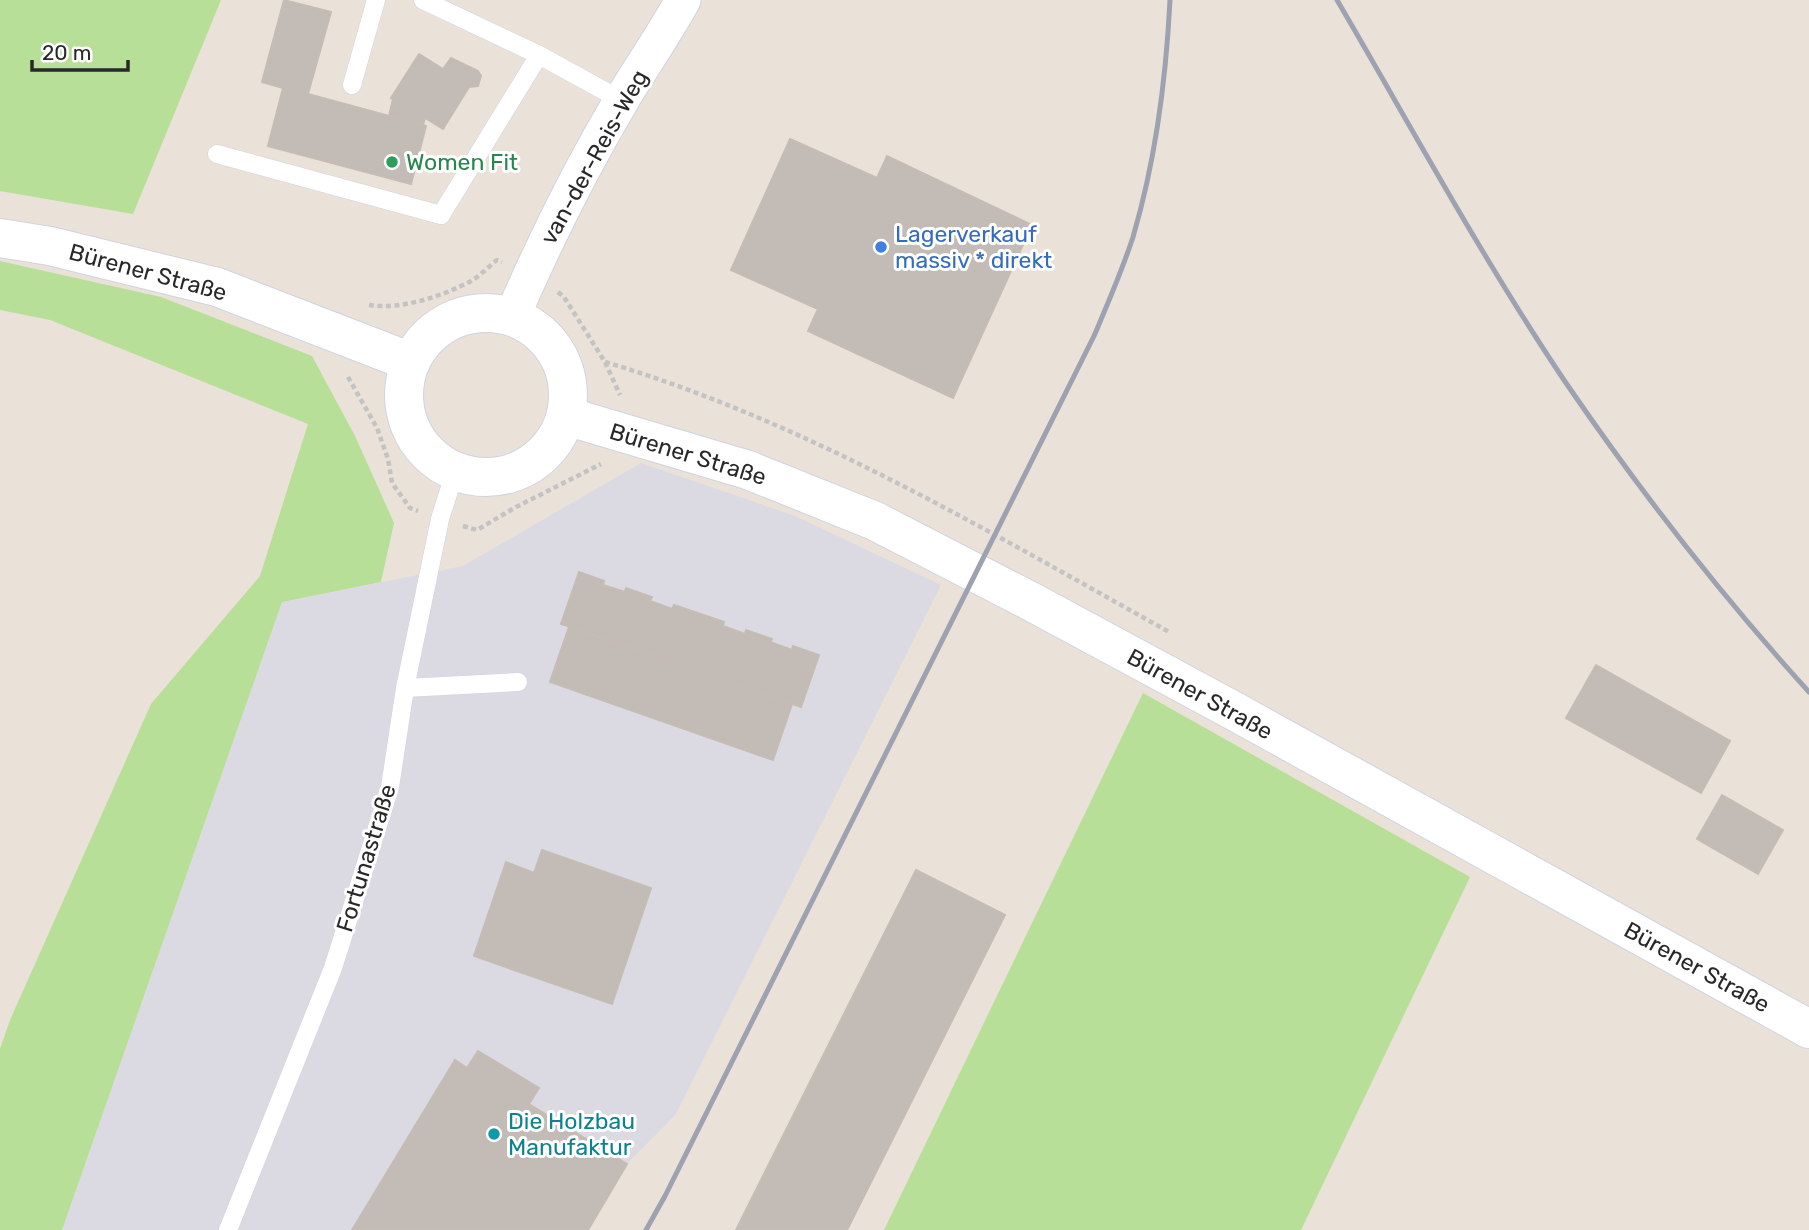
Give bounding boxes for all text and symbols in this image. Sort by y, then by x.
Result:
scale bar [32,28,128,72]
text: 20 m [42,40,91,65]
street label: van-der-Reis-Weg [534,65,654,249]
place label: Women Fit [406,148,518,176]
marker: Women Fit [384,154,400,170]
place label: Lagerverkauf massiv * direkt [895,220,1052,274]
street label: Bürener Straße [66,237,230,307]
marker: Lagerverkauf massiv * direkt [873,239,889,255]
street label: Bürener Straße [606,417,770,491]
street label: Bürener Straße [1122,642,1278,746]
street label: Fortunastraße [330,781,402,935]
street label: Bürener Straße [1619,915,1775,1019]
place label: Die Holzbau Manufaktur [508,1107,635,1161]
marker: Die Holzbau Manufaktur [486,1126,502,1142]

